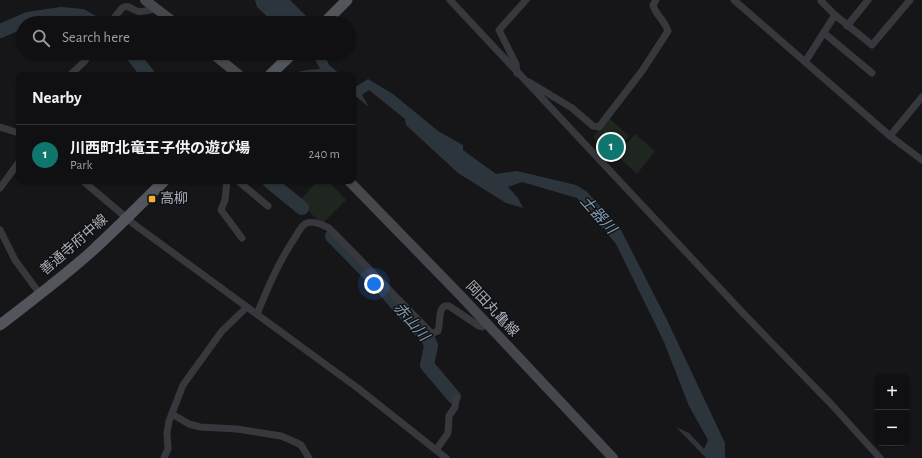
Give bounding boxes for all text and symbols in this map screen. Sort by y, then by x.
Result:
search box [16,16,356,60]
icon: search [30,27,52,49]
text: Search here [62,30,130,45]
text: Nearby [32,89,82,106]
pin: 1 [598,132,624,162]
text: 川西町北竜王子供の遊び場 [70,141,250,156]
text: 1 [43,148,47,161]
text: 240 m [308,148,340,161]
text: Park [70,159,92,172]
place label: 高柳 [160,190,188,206]
water label: 土器川 [577,193,621,238]
marker: 高柳 [147,194,157,204]
street label: 善通寺府中線 [37,211,110,278]
your location [364,274,384,294]
street label: 岡田丸亀線 [463,278,522,339]
water label: 赤山川 [391,299,433,345]
map controls [874,374,910,446]
button: + [874,374,910,410]
button: − [874,410,910,446]

